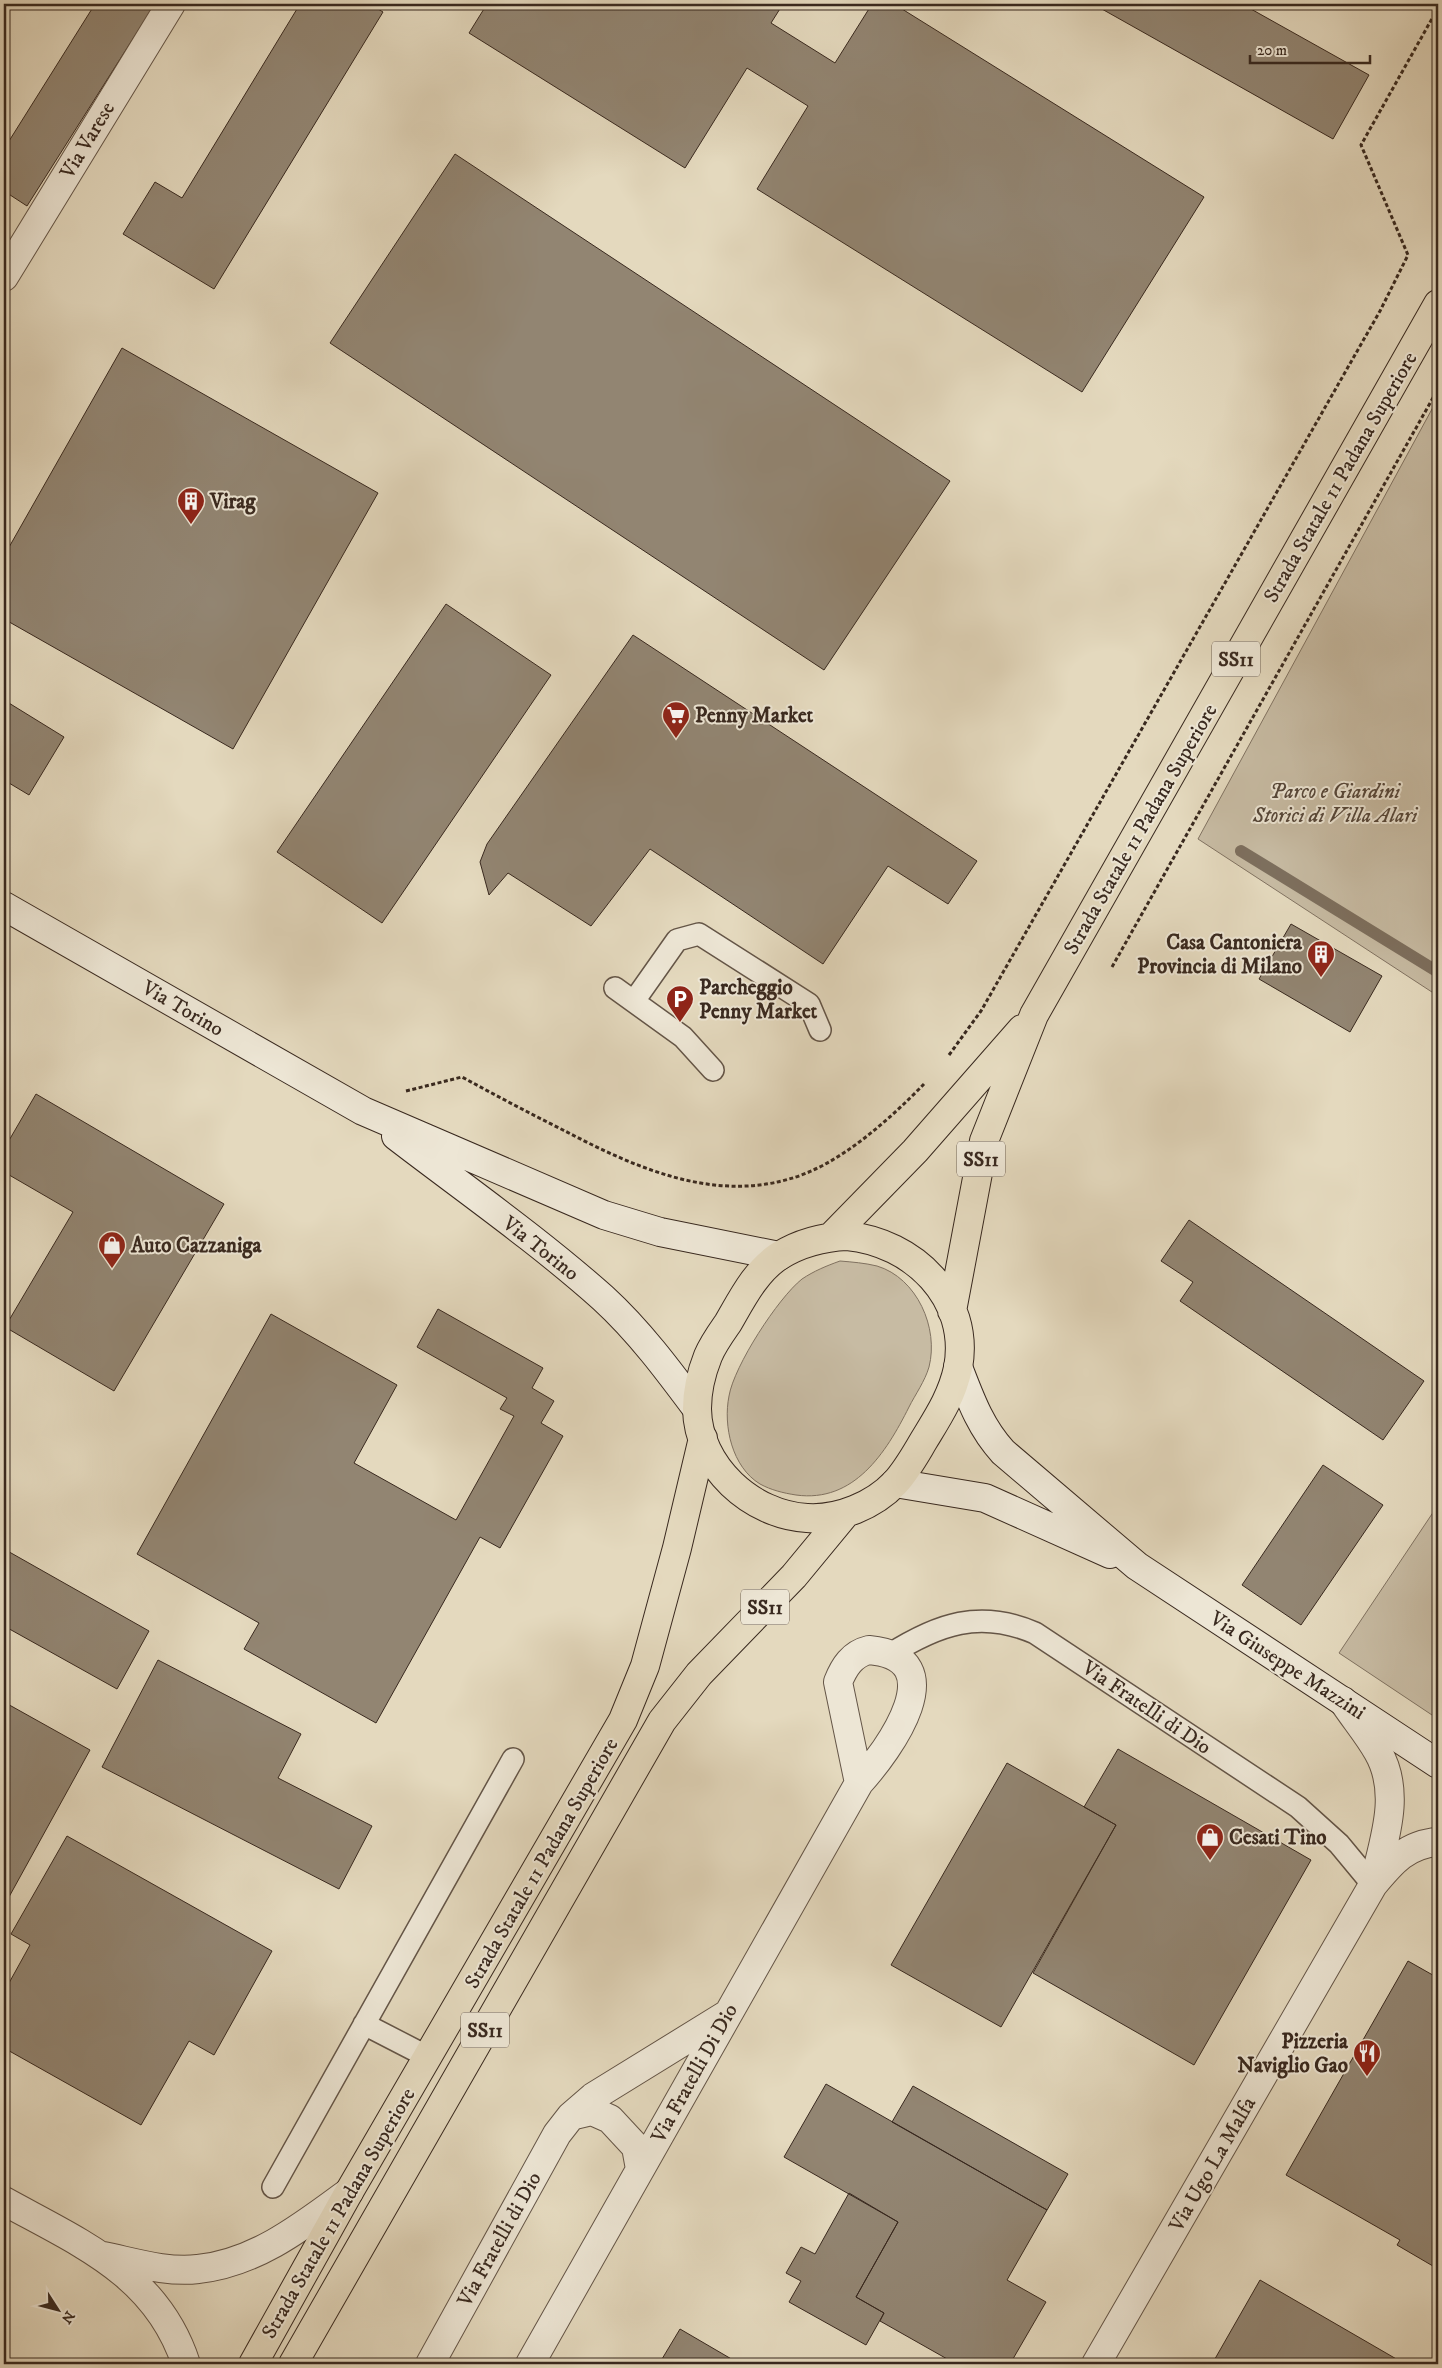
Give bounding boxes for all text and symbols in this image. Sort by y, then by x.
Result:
scale bar [1250,32,1370,64]
text: 20 m [1257,41,1287,60]
street label: Via Varese [54,97,121,185]
street label: Strada Statale 11 Padana Superiore [1258,347,1424,608]
building icon: Virag [176,486,206,525]
place label: Virag [209,489,256,515]
road number: SS11 [1212,642,1260,676]
street label: Strada Statale 11 Padana Superiore [1058,699,1224,960]
supermarket icon: Penny Market [661,700,691,739]
place label: Penny Market [695,703,814,729]
park label: Parco e Giardini Storici di Villa Alari [1252,779,1419,829]
place label: Casa Cantoniera Provincia di Milano [1137,930,1303,980]
building icon: Casa Cantoniera Provincia di Milano [1306,939,1336,978]
street label: Via Torino [136,975,228,1043]
place label: Parcheggio Penny Market [699,975,818,1025]
parking icon: Parcheggio Penny Market [665,984,695,1023]
road number: SS11 [957,1142,1005,1176]
street label: Via Torino [496,1210,584,1287]
shop icon: Auto Cazzaniga [97,1230,127,1269]
place label: Auto Cazzaniga [130,1233,263,1259]
road number: SS11 [741,1590,789,1624]
street label: Via Giuseppe Mazzini [1204,1605,1370,1726]
street label: Via Fratelli di Dio [1076,1655,1216,1761]
street label: Strada Statale 11 Padana Superiore [459,1733,625,1994]
shop icon: Cesati Tino [1195,1822,1225,1861]
place label: Cesati Tino [1229,1825,1327,1851]
street label: Via Fratelli Di Dio [645,1999,744,2149]
road number: SS11 [461,2012,509,2048]
place label: Pizzeria Naviglio Gao [1237,2029,1349,2079]
restaurant icon: Pizzeria Naviglio Gao [1352,2038,1382,2077]
street label: Strada Statale 11 Padana Superiore [256,2083,422,2344]
street label: Via Ugo La Malfa [1163,2092,1262,2237]
street label: Via Fratelli di Dio [452,2168,548,2312]
north arrow [32,2286,82,2336]
text: N [57,2307,78,2327]

